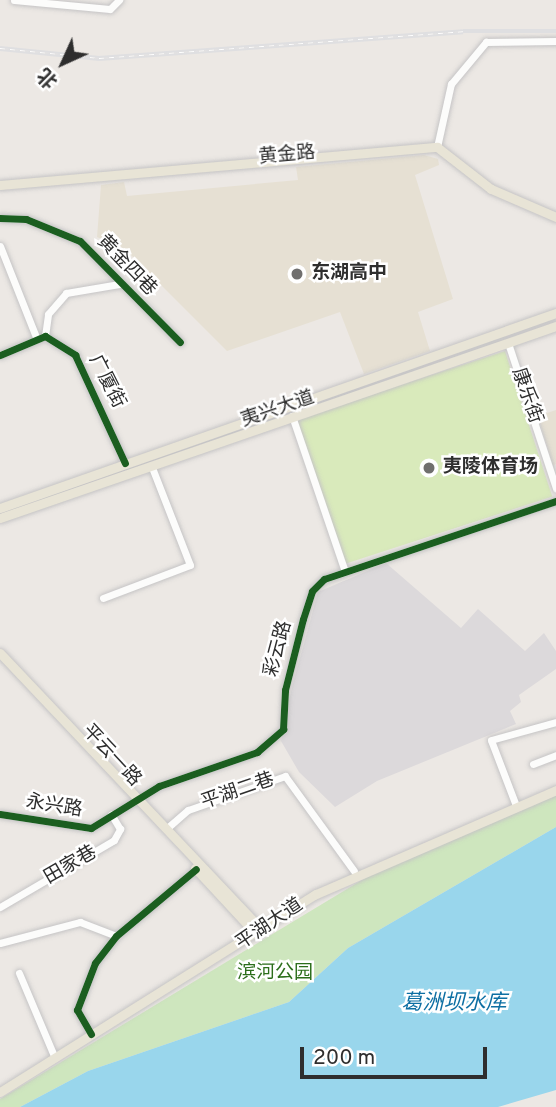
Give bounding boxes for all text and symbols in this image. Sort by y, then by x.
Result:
north arrow [28,28,98,98]
text: 北 [33,63,63,93]
street label: 黄金路 [258,142,316,170]
street label: 黄金四巷 [91,231,161,301]
place label: 东湖高中 [311,263,387,285]
marker: 东湖高中 [289,266,305,282]
street label: 广厦街 [83,351,129,413]
street label: 康乐街 [506,365,546,427]
street label: 夷兴大道 [238,387,318,433]
place label: 夷陵体育场 [443,457,538,479]
marker: 夷陵体育场 [421,460,437,476]
street label: 彩云路 [261,619,297,679]
street label: 平云一路 [77,720,145,792]
street label: 平湖二巷 [198,769,278,815]
street label: 永兴路 [24,791,84,823]
street label: 田家巷 [41,842,101,890]
street label: 平湖大道 [232,894,308,956]
park label: 滨河公园 [237,963,313,985]
water label: 葛洲坝水库 [402,991,506,1017]
scale bar [304,1034,491,1078]
text: 200 m [313,1045,375,1072]

